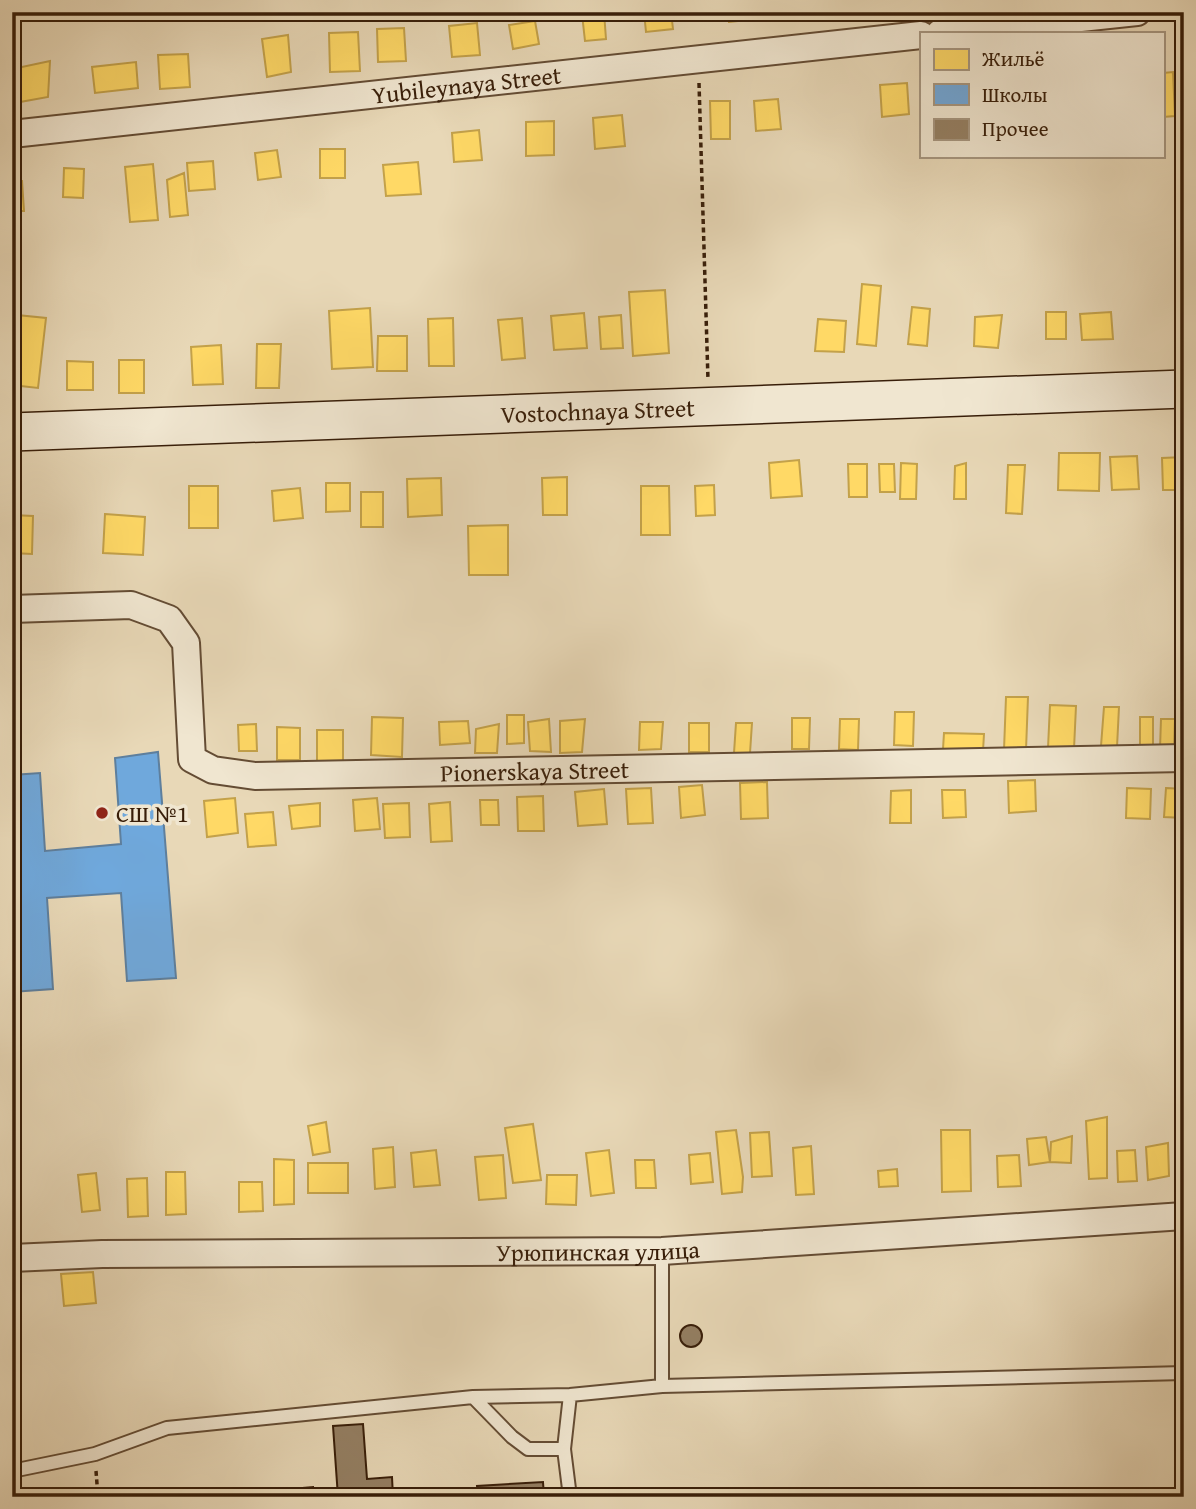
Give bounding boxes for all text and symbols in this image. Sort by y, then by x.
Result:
legend [920,32,1164,158]
text: Жильё [981,43,1045,74]
street label: Yubileynaya Street [370,57,563,112]
text: Школы [982,79,1048,110]
text: Прочее [982,113,1049,144]
street label: Vostochnaya Street [500,389,696,432]
street label: Pionerskaya Street [440,751,630,790]
place label: СШ №1 [116,796,189,831]
marker: СШ №1 [94,805,110,821]
street label: Урюпинская улица [496,1231,701,1269]

